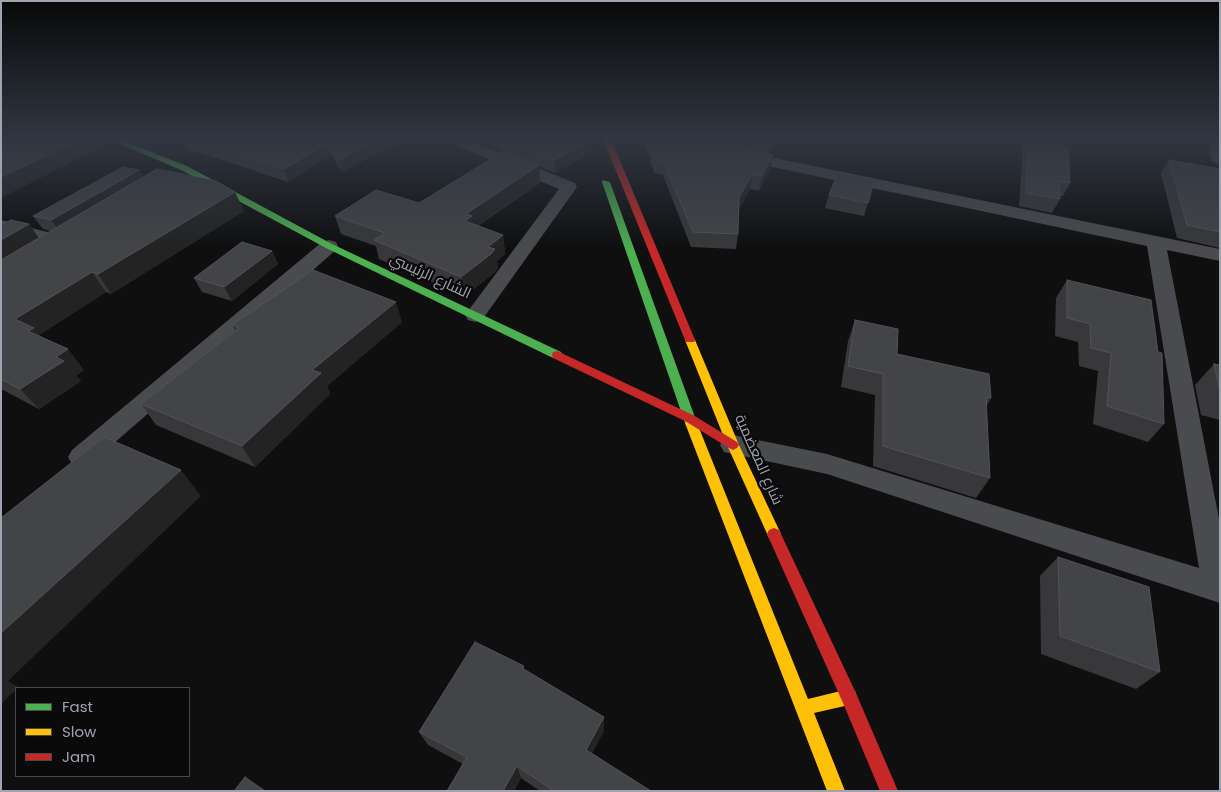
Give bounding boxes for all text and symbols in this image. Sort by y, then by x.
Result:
street label: الشارع الرئيسي [387,250,473,304]
street label: شارع المعضمية [730,412,786,508]
legend [15,687,190,777]
text: Fast [62,696,93,717]
text: Slow [62,721,96,742]
text: Jam [62,746,96,767]

